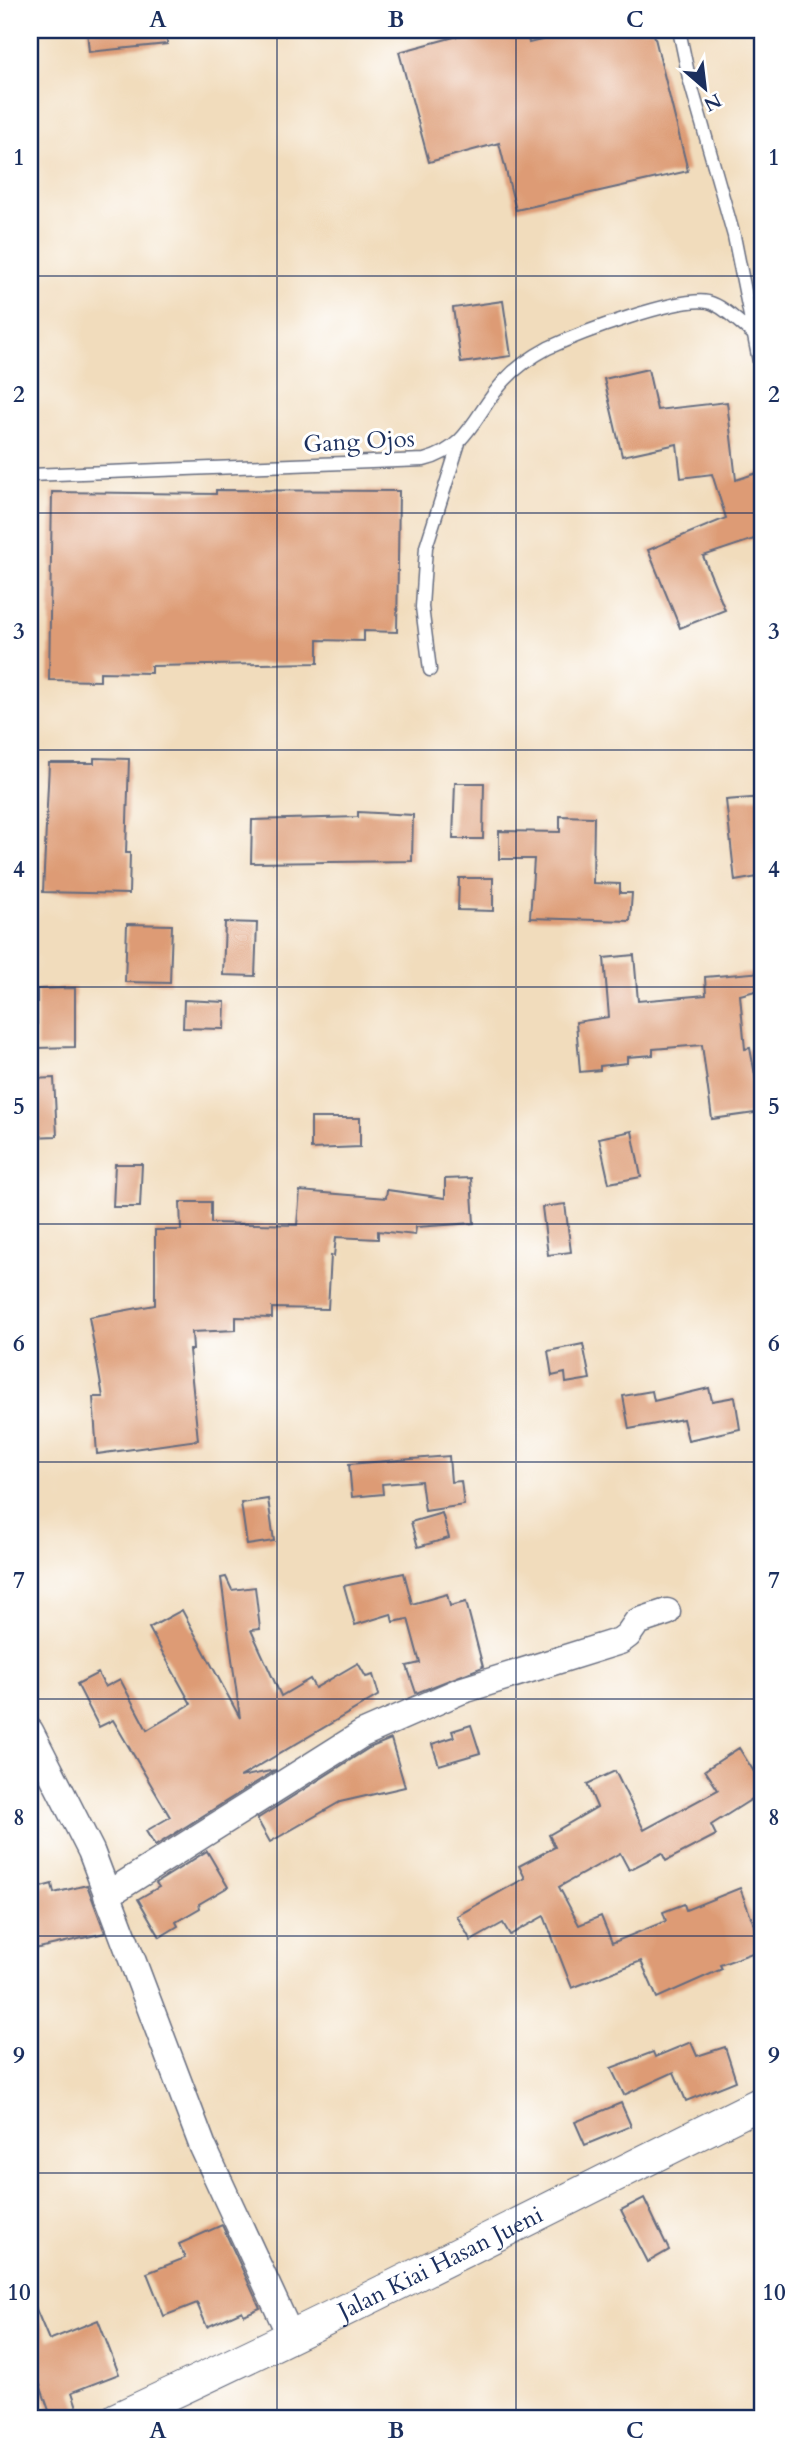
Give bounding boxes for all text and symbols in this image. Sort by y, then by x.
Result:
text: A [149,4,167,35]
text: B [388,4,404,35]
text: C [626,4,644,35]
north arrow [670,52,740,122]
text: N [699,87,726,118]
text: 1 [13,142,25,173]
text: 1 [768,142,780,173]
text: 2 [13,379,25,410]
text: 2 [768,379,780,410]
street label: Gang Ojos [303,422,416,461]
text: 3 [13,616,25,647]
text: 3 [768,616,780,647]
text: 4 [13,854,25,885]
text: 4 [768,854,780,885]
text: 5 [13,1091,25,1122]
text: 5 [768,1091,780,1122]
text: 6 [13,1328,25,1359]
text: 6 [768,1328,780,1359]
text: 7 [13,1565,25,1596]
text: 7 [768,1565,780,1596]
text: 8 [13,1802,25,1833]
text: 8 [768,1802,780,1833]
text: 9 [13,2040,25,2071]
text: 9 [768,2040,780,2071]
street label: Jalan Kiai Hasan Jueni [330,2198,549,2329]
text: 10 [7,2277,31,2308]
text: 10 [762,2277,786,2308]
text: A [149,2415,167,2446]
text: B [388,2415,404,2446]
text: C [626,2415,644,2446]

